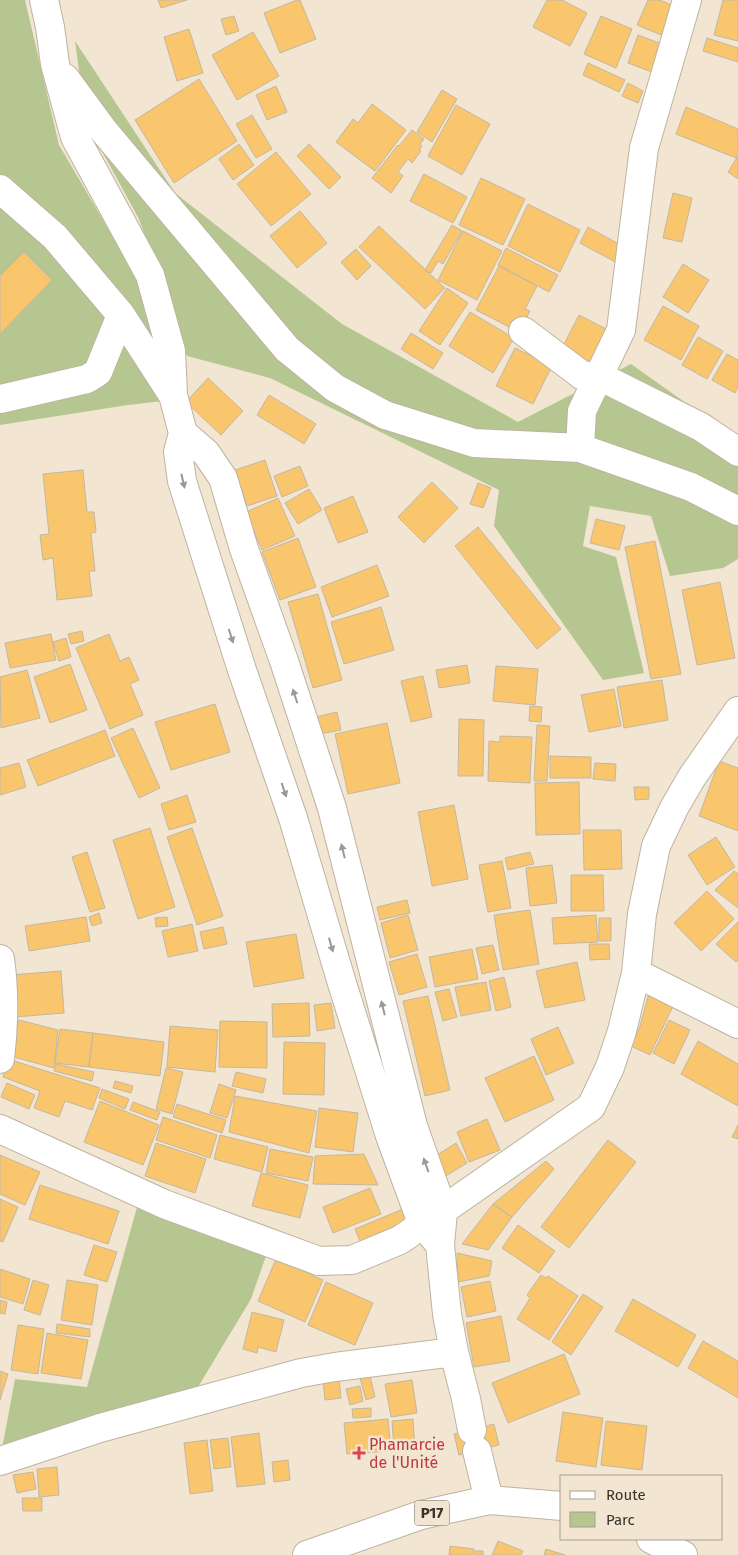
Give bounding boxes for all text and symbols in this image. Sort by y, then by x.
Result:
one-way arrow [179,473,187,488]
one-way arrow [228,629,236,644]
one-way arrow [291,688,298,703]
one-way arrow [280,783,288,798]
one-way arrow [338,843,346,858]
one-way arrow [327,938,335,953]
one-way arrow [379,1001,387,1016]
one-way arrow [422,1157,430,1172]
place label: Phamarcie de l'Unité [369,1435,445,1472]
marker: Phamarcie de l'Unité [353,1447,365,1459]
legend [560,1475,723,1540]
text: Route [606,1486,646,1504]
road number: P17 [414,1500,450,1526]
text: Parc [606,1511,635,1529]

